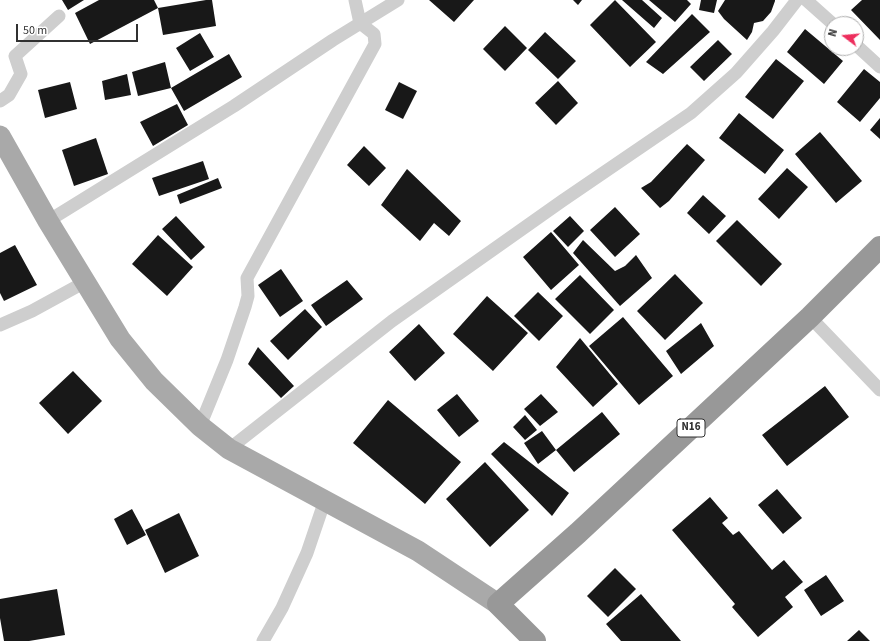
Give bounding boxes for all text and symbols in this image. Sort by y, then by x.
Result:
scale bar [18,16,140,42]
north arrow [824,16,864,56]
text: 50 m [23,22,47,39]
text: N [825,27,841,38]
road number: N16 [677,419,705,437]

